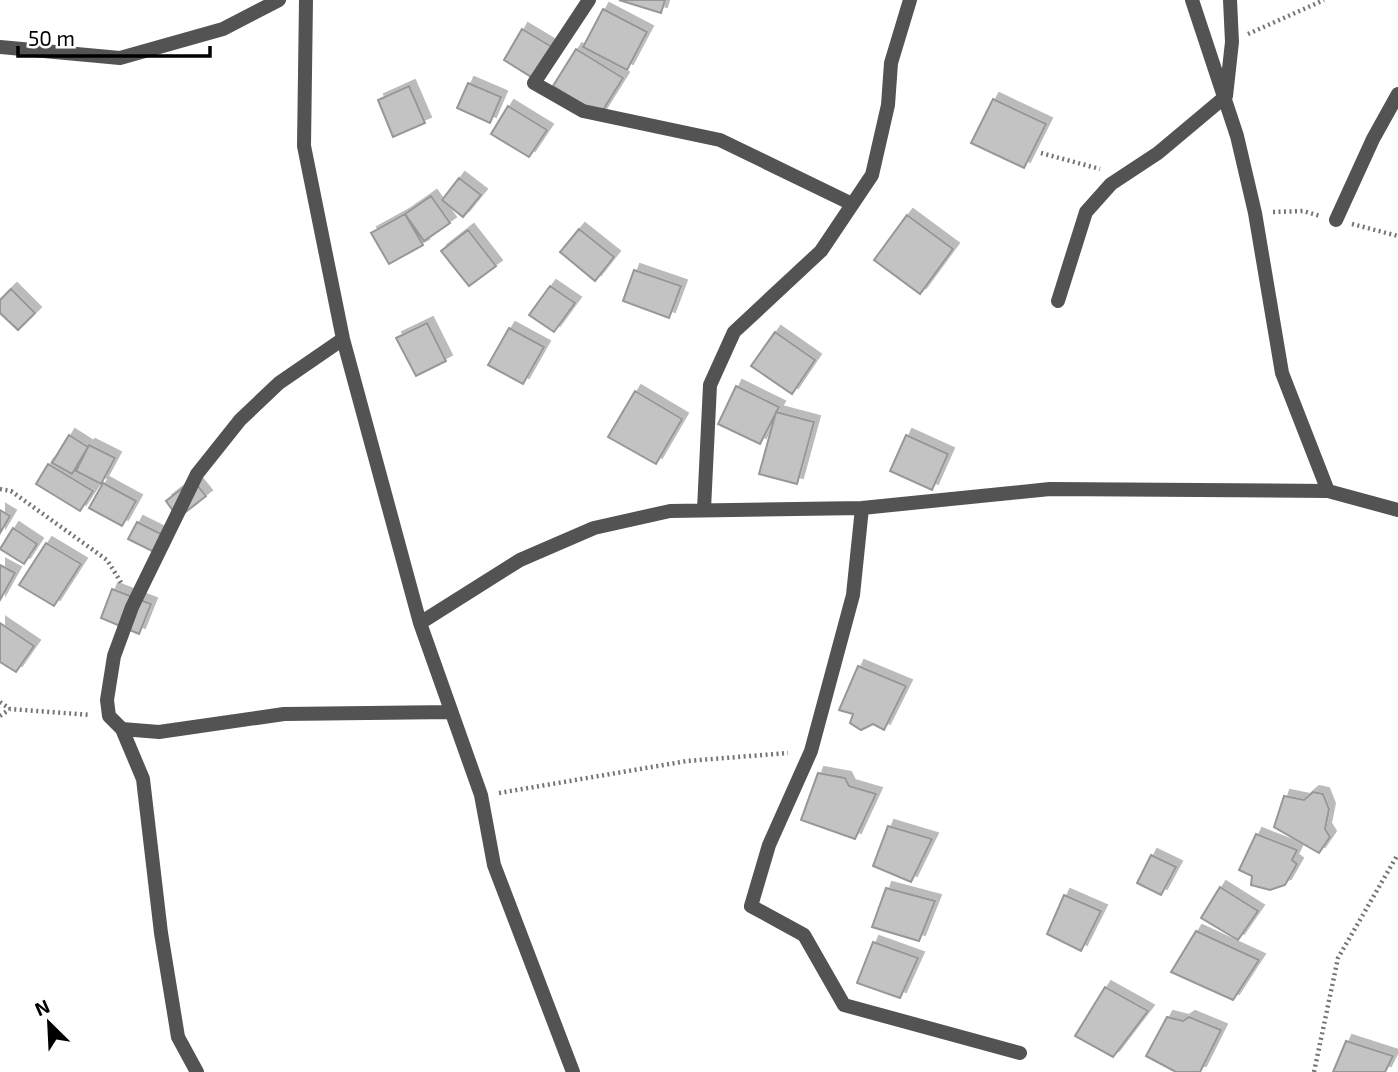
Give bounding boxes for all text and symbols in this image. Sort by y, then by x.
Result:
scale bar [18,14,210,58]
text: 50 m [28,25,75,50]
north arrow [14,988,84,1058]
text: N [31,994,53,1020]

